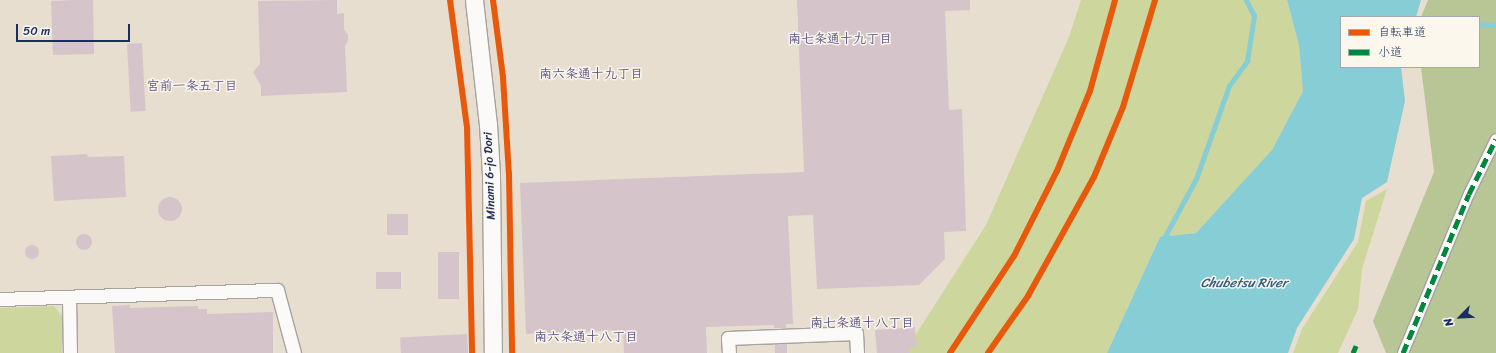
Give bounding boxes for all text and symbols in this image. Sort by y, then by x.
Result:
scale bar [18,16,132,42]
legend [1340,16,1480,68]
text: 50 m [23,20,50,42]
text: 自転車道 [1378,21,1426,43]
district label: 南七条通十九丁目 [788,31,892,47]
text: 小道 [1378,41,1402,63]
district label: 南六条通十九丁目 [539,66,643,82]
district label: 宮前一条五丁目 [147,78,237,94]
street label: Minami 6-jo Dori [481,132,499,220]
water label: Chubetsu River [1201,275,1287,291]
north arrow [1440,297,1480,337]
district label: 南七条通十八丁目 [810,315,914,331]
text: N [1438,315,1459,329]
district label: 南六条通十八丁目 [534,329,638,345]

